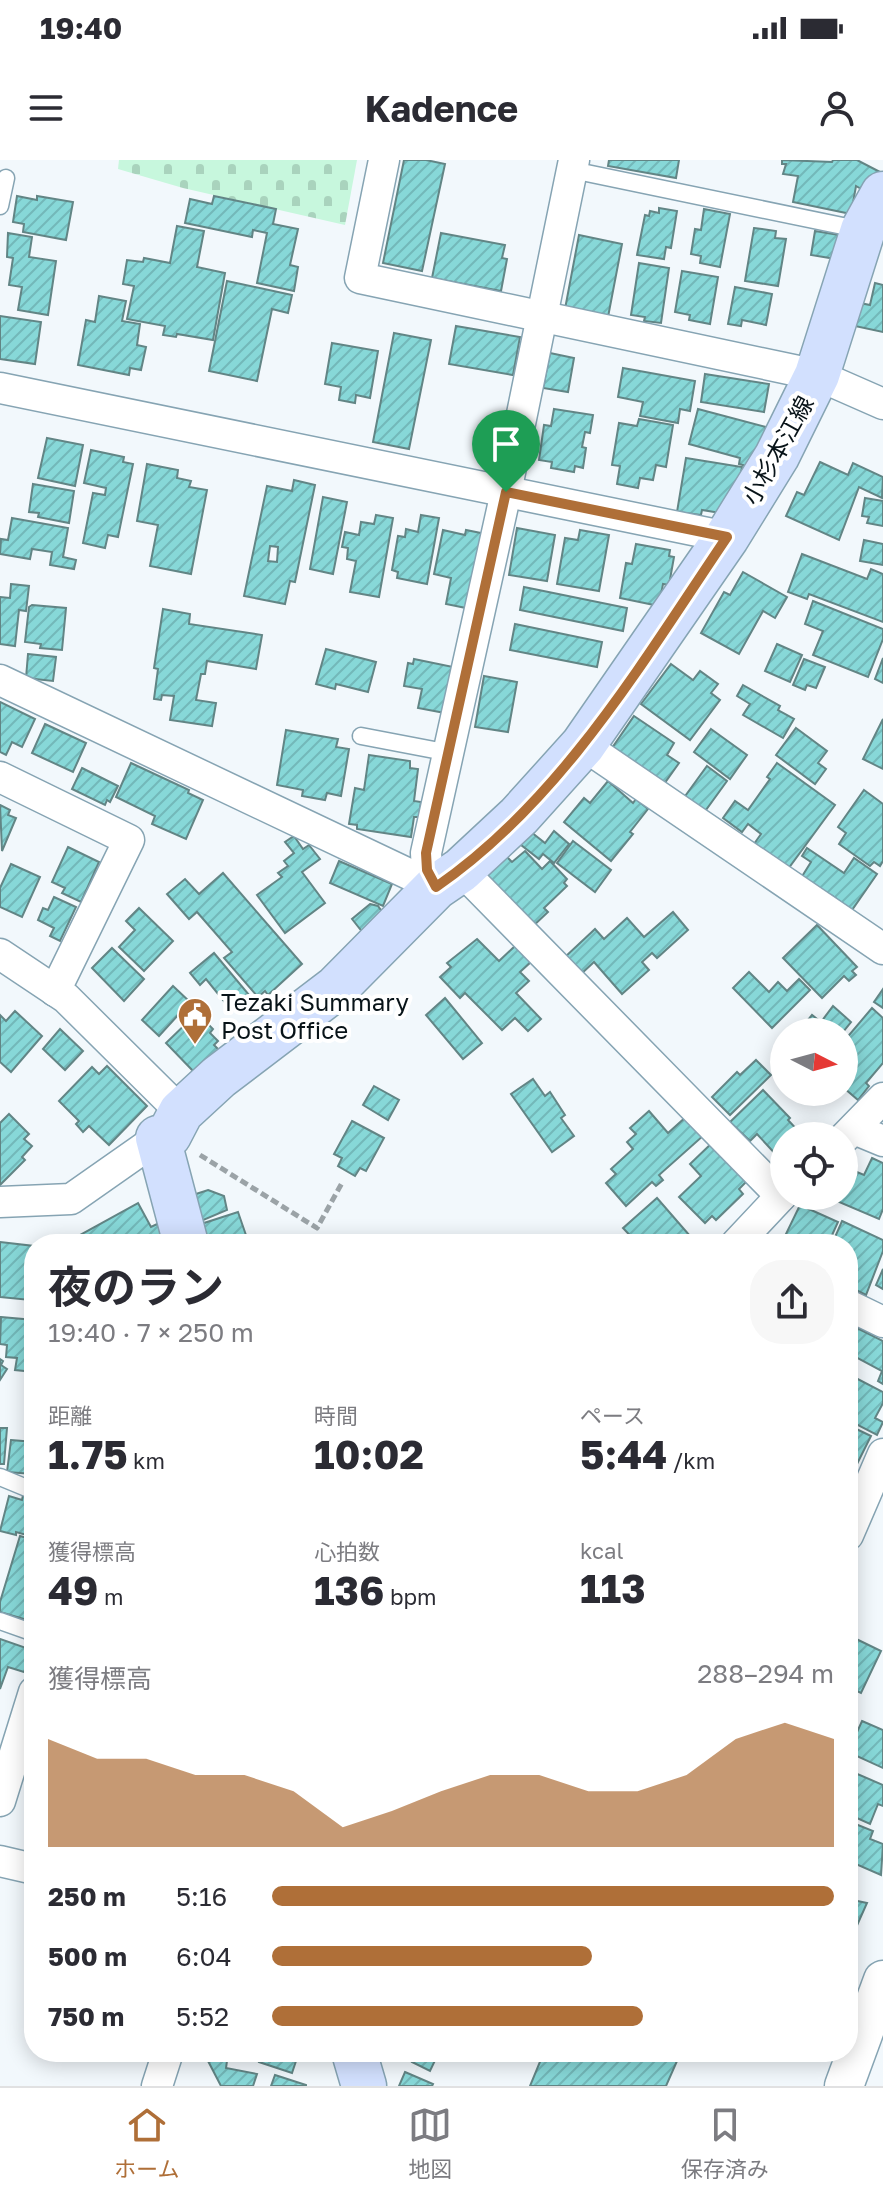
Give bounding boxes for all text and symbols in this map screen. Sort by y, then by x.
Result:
text: 19:40 [40,10,122,46]
icon: menu [24,86,68,130]
icon: person [815,86,859,130]
text: Kadence [365,87,518,130]
street label: 小杉本江線 [735,390,819,510]
pin [472,410,540,492]
icon: arrive [484,422,528,466]
place label: Tezaki Summary Post Office [221,987,409,1044]
public building icon: Tezaki Summary Post Office [176,996,214,1046]
north arrow [770,1018,858,1106]
map controls [770,1018,858,1210]
button: locate [770,1122,858,1210]
text: 夜のラン [48,1260,224,1313]
button: share [750,1260,834,1344]
text: 19:40 · 7 × 250 m [48,1317,254,1348]
text: 距離 [48,1402,92,1429]
text: 時間 [314,1402,358,1429]
text: ペース [580,1402,645,1429]
text: 1.75 [48,1430,128,1478]
text: 10:02 [314,1430,424,1478]
text: 5:44 [580,1430,667,1478]
text: km [128,1447,165,1474]
text: /km [667,1447,715,1474]
text: kcal [580,1537,623,1564]
text: 獲得標高 [48,1538,136,1565]
text: 心拍数 [314,1538,380,1565]
text: 113 [580,1564,646,1612]
text: 49 [48,1566,98,1614]
text: 136 [314,1566,384,1614]
text: m [98,1583,123,1610]
text: bpm [384,1583,436,1610]
text: 288–294 m [697,1658,834,1689]
text: 獲得標高 [48,1663,152,1694]
text: 250 m [48,1881,126,1912]
text: 5:16 [176,1881,227,1912]
text: 500 m [48,1941,127,1972]
text: 6:04 [176,1941,232,1972]
text: 750 m [48,2001,124,2032]
text: 5:52 [176,2001,229,2032]
tab: ホーム [114,2103,180,2183]
tab: 地図 [408,2103,452,2183]
tab: 保存済み [681,2103,769,2183]

